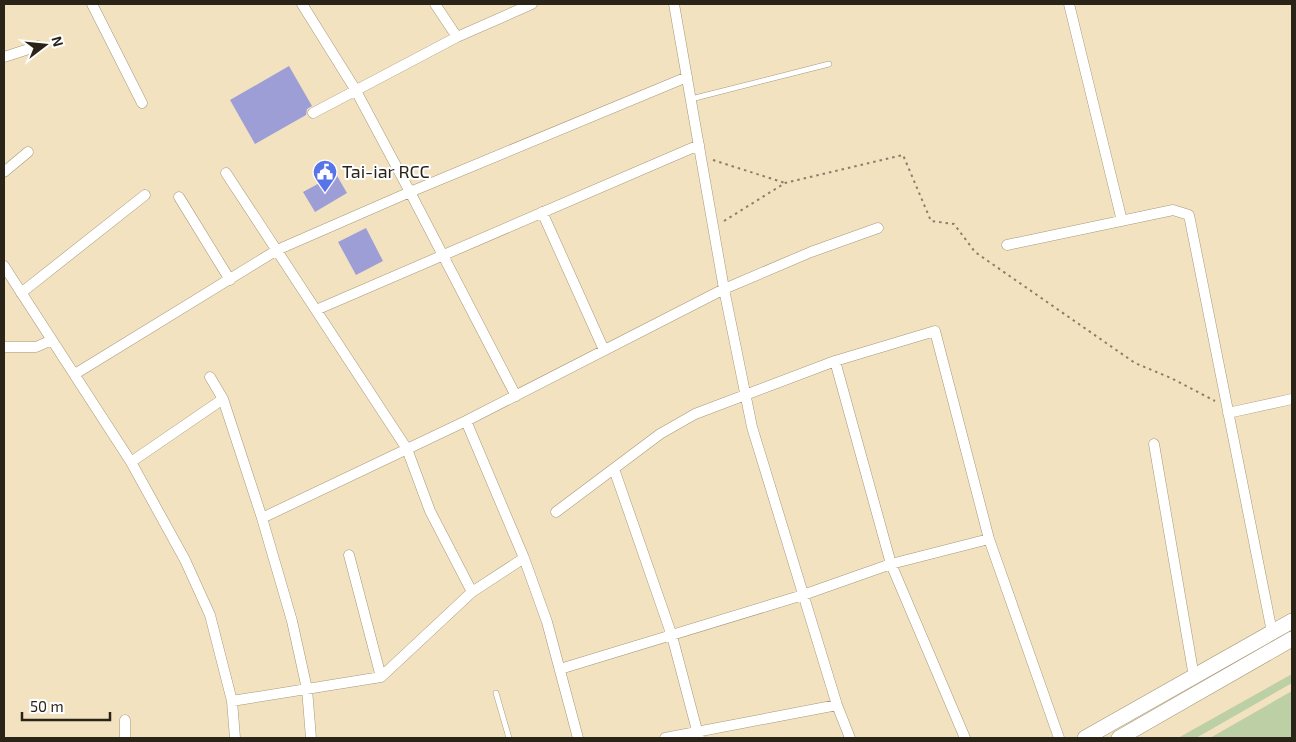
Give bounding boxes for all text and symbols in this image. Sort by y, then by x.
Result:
north arrow [20,20,70,70]
text: N [48,34,68,48]
public building icon: Tai-iar RCC [312,159,338,193]
place label: Tai-iar RCC [342,160,430,182]
scale bar [22,690,110,722]
text: 50 m [30,697,64,715]

